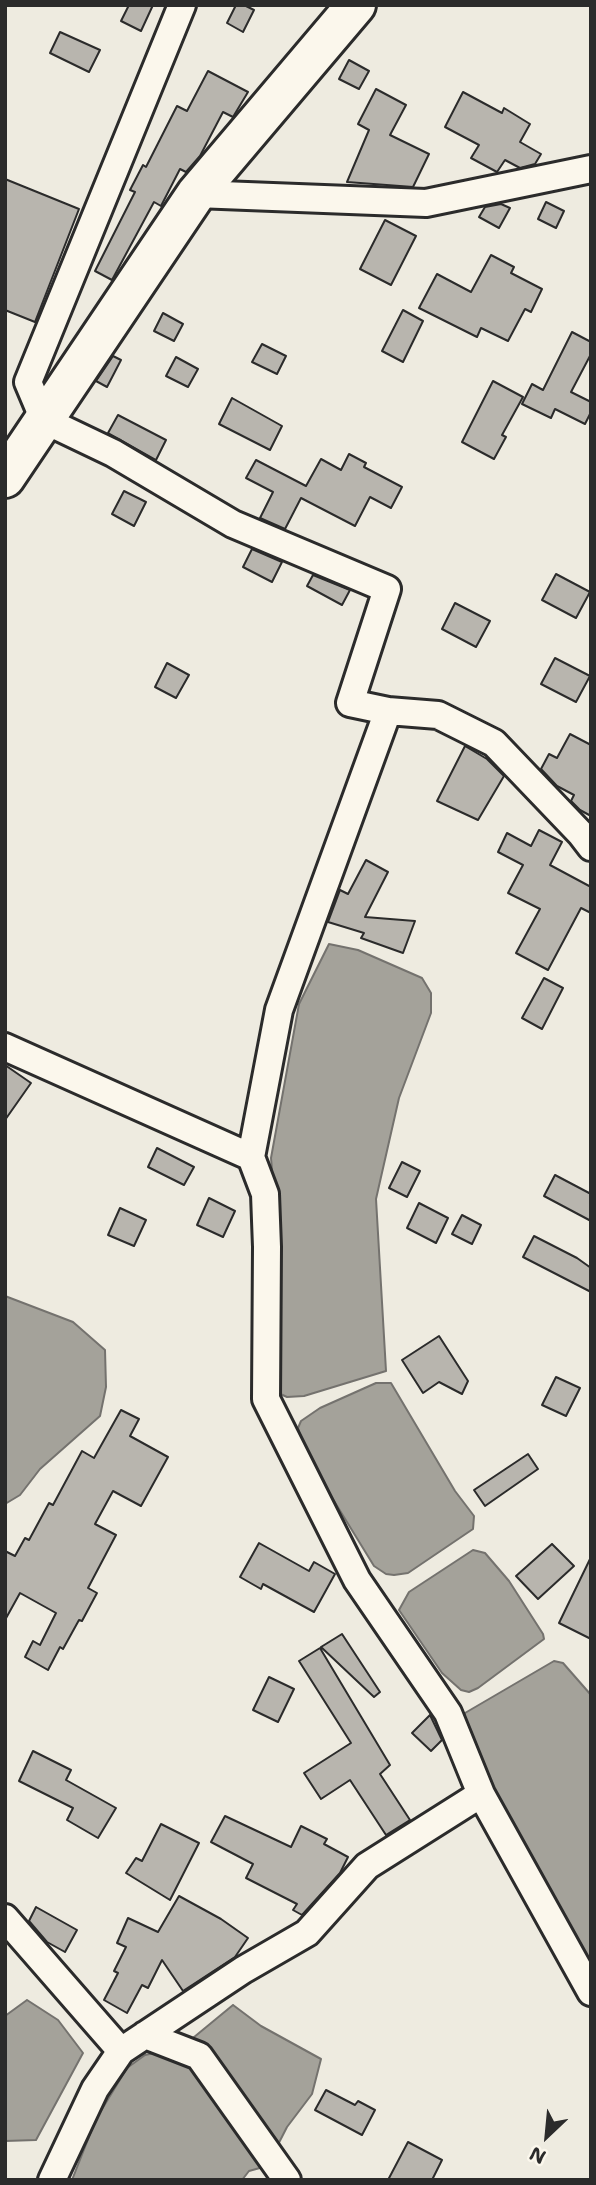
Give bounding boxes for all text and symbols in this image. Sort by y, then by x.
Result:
north arrow [512,2101,582,2171]
text: N [525,2141,550,2170]

